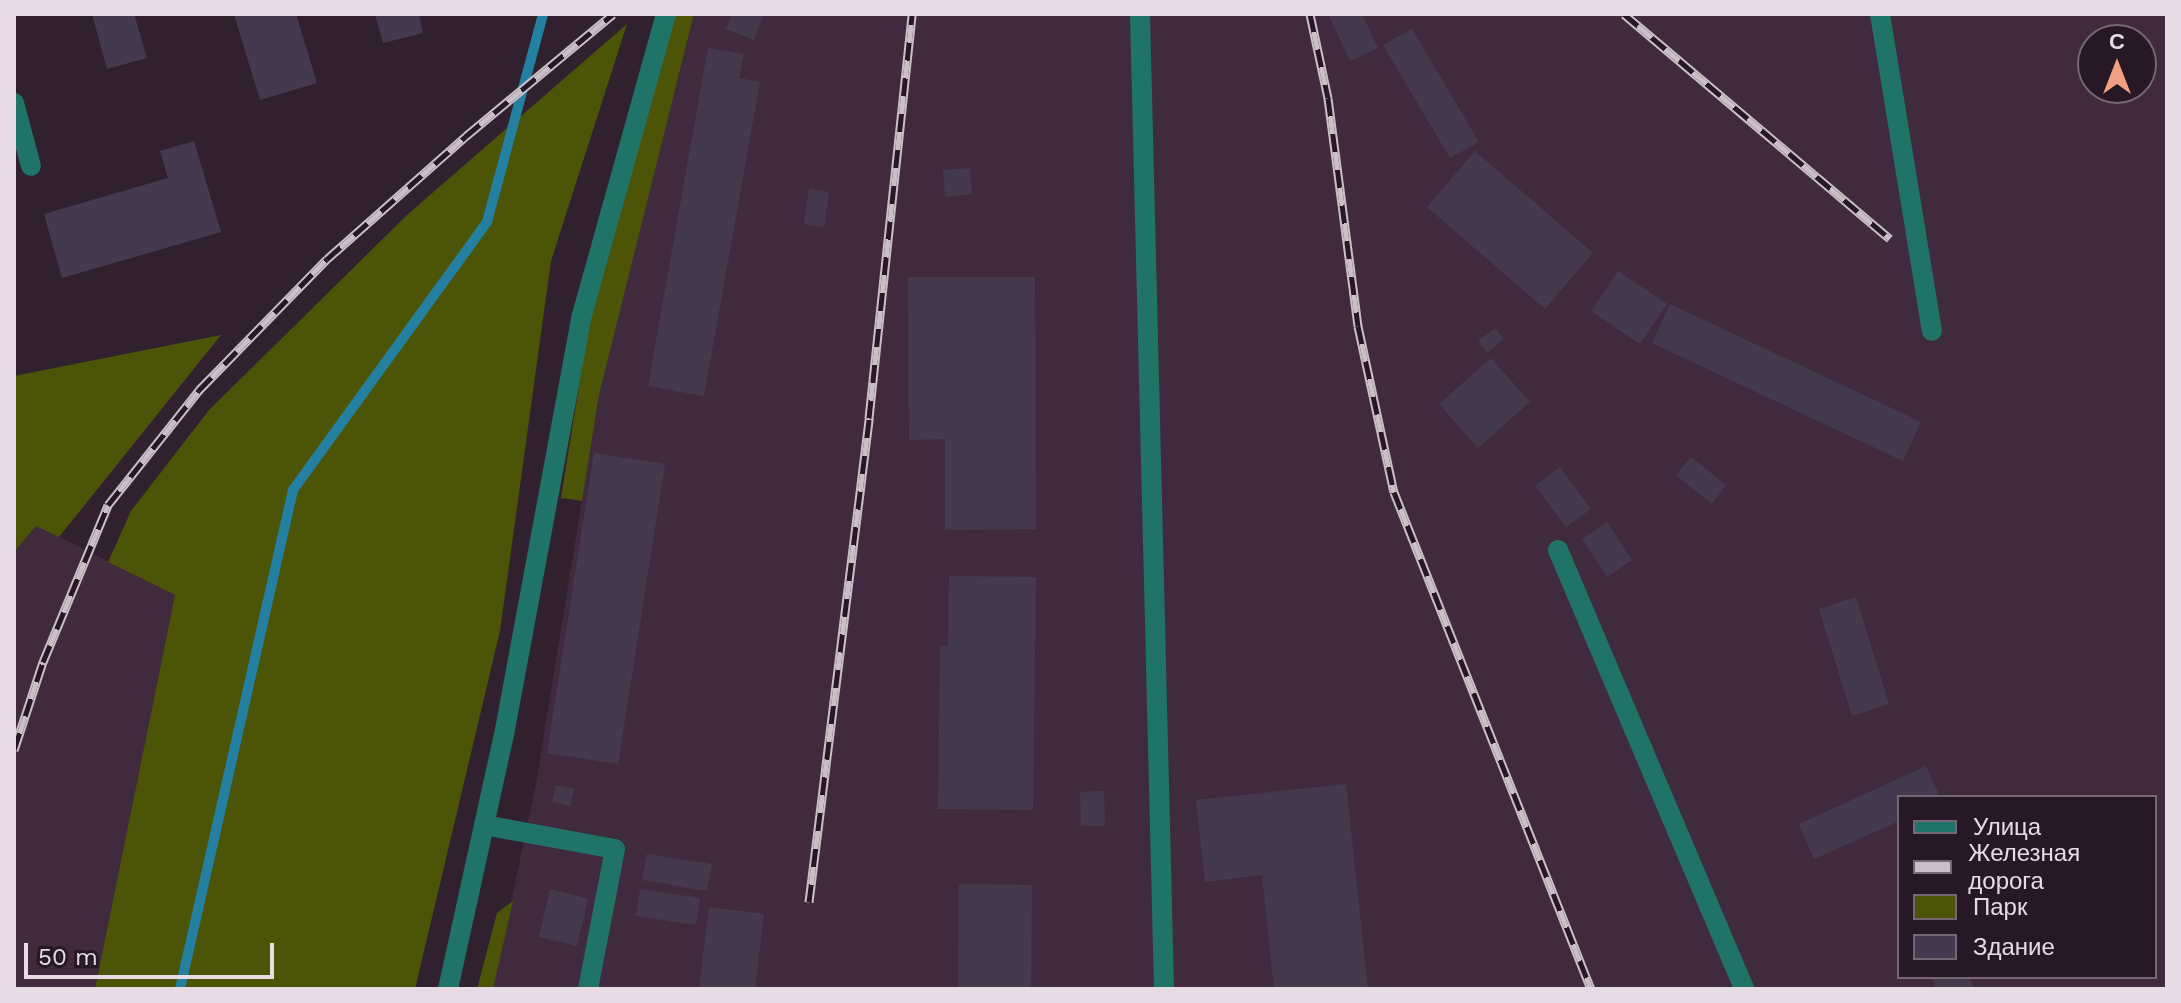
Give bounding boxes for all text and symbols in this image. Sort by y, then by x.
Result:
north arrow [2077,24,2157,104]
text: С [2109,29,2125,54]
legend [1897,795,2157,979]
text: Улица [1973,813,2041,841]
text: Железная дорога [1968,839,2080,895]
text: Парк [1973,893,2027,921]
scale bar [28,927,278,977]
text: Здание [1973,933,2055,961]
text: 50 m [38,943,98,971]

